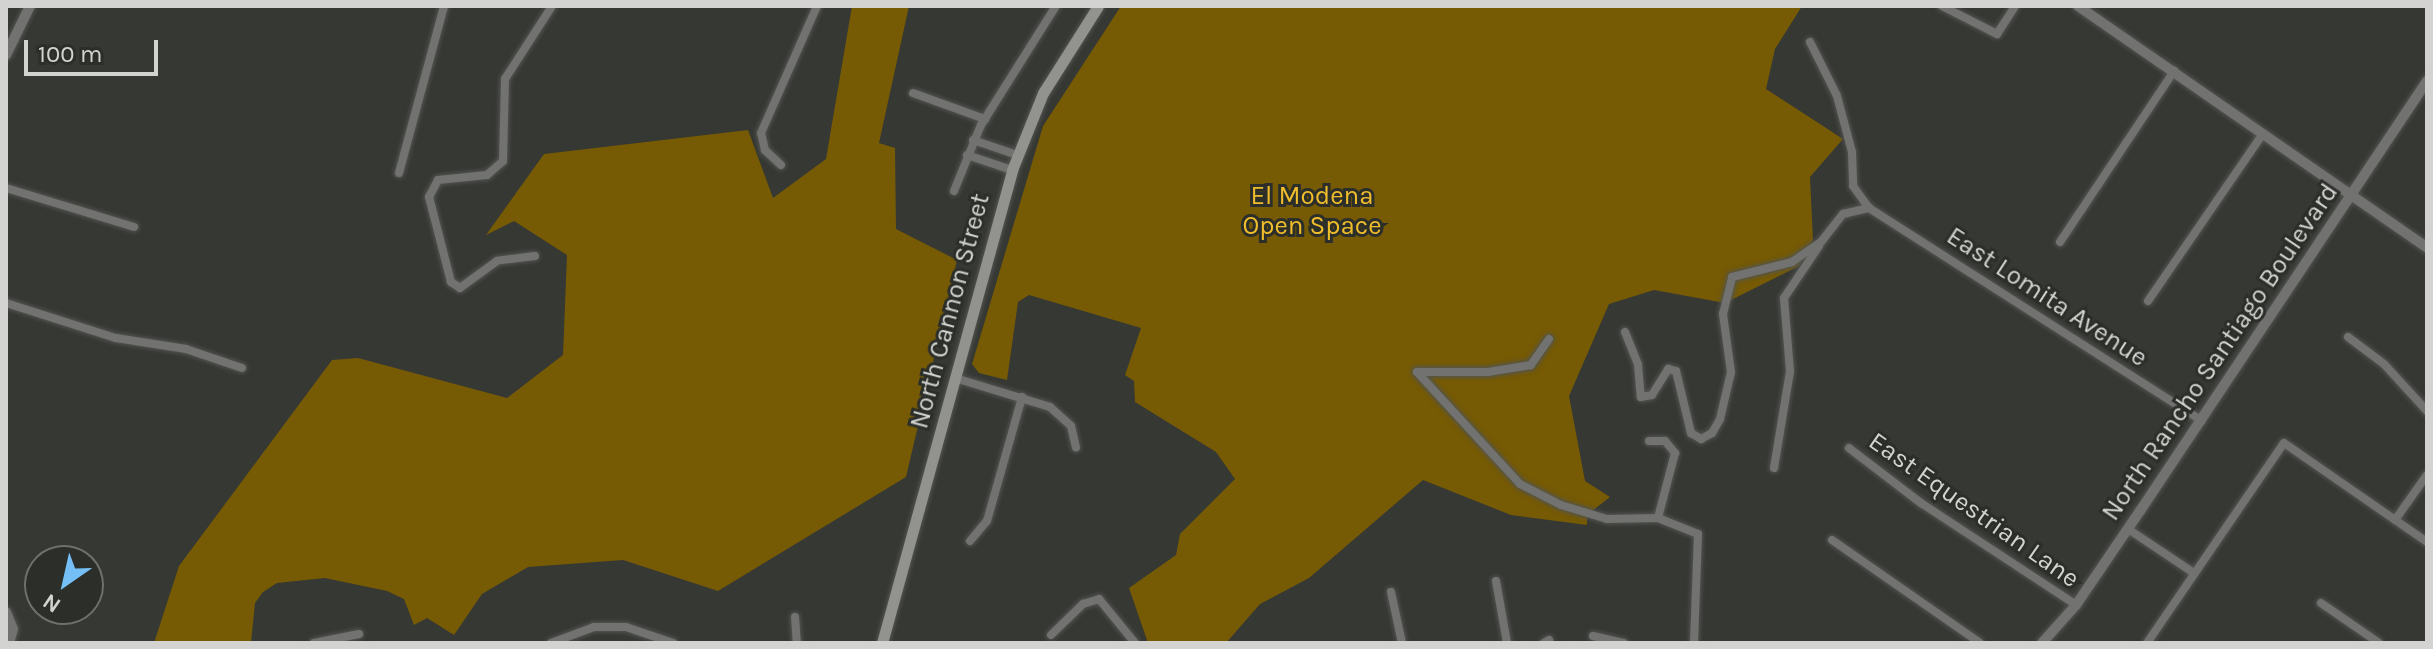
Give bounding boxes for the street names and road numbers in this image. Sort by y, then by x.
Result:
street label: North Rancho Santiago Boulevard [2095,177,2345,527]
street label: North Cannon Street [904,190,996,432]
street label: East Lomita Avenue [1941,221,2153,373]
street label: East Equestrian Lane [1863,426,2085,594]

